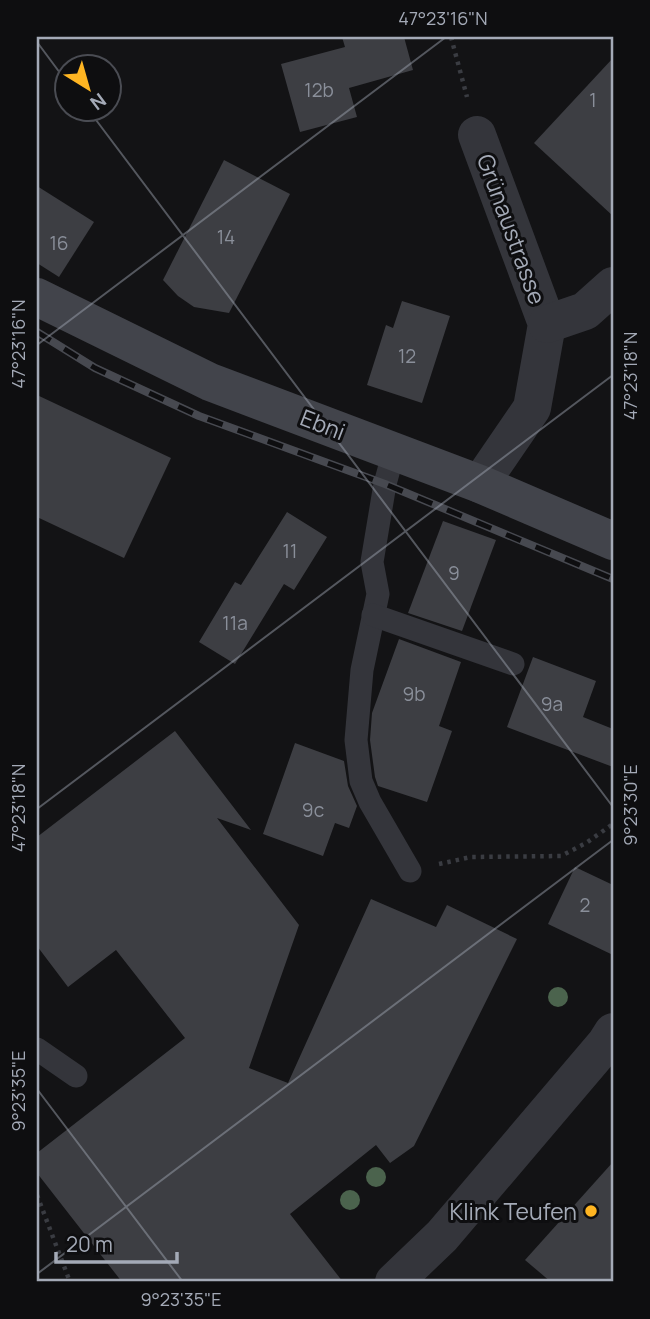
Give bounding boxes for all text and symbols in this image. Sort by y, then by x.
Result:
text: 47°23'16"N [398,6,488,30]
north arrow [52,52,122,122]
house number: 12b [304,77,334,103]
text: N [85,87,112,116]
house number: 1 [589,87,597,113]
street label: Grünaustrasse [470,149,554,309]
house number: 14 [217,224,235,250]
house number: 16 [49,230,69,256]
text: 47°23'16"N [6,299,30,389]
text: 47°23'18"N [618,332,642,420]
house number: 12 [398,343,416,369]
street label: Ebni [296,401,350,447]
house number: 11 [283,538,297,564]
house number: 9 [448,560,460,586]
house number: 11a [222,610,248,636]
house number: 9b [402,681,426,707]
house number: 9a [541,691,563,717]
text: 47°23'18"N [6,764,30,852]
text: 9°23'30"E [618,764,642,846]
house number: 9c [302,797,324,823]
house number: 2 [580,892,590,918]
text: 9°23'35"E [6,1051,30,1132]
place label: Klink Teufen [450,1195,577,1227]
marker: Klink Teufen [583,1203,599,1219]
scale bar [56,1221,177,1265]
text: 20 m [66,1230,113,1258]
text: 9°23'35"E [141,1287,222,1311]

